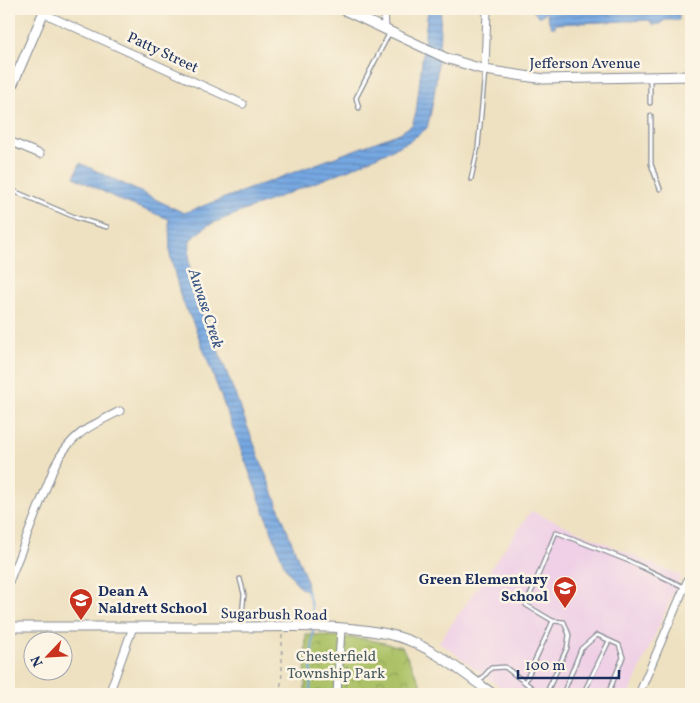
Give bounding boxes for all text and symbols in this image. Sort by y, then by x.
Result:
street label: Patty Street [123,28,201,79]
street label: Jefferson Avenue [530,54,640,75]
water label: Auvase Creek [182,265,229,352]
place label: Green Elementary School [419,570,549,608]
school or university icon: Green Elementary School [552,575,578,609]
place label: Dean A Naldrett School [98,582,207,620]
school or university icon: Dean A Naldrett School [68,587,94,621]
street label: Sugarbush Road [220,604,328,627]
north arrow [22,630,72,680]
park label: Chesterfield Township Park [287,647,385,685]
scale bar [518,648,619,680]
text: N [27,652,48,669]
text: 100 m [525,656,565,677]

